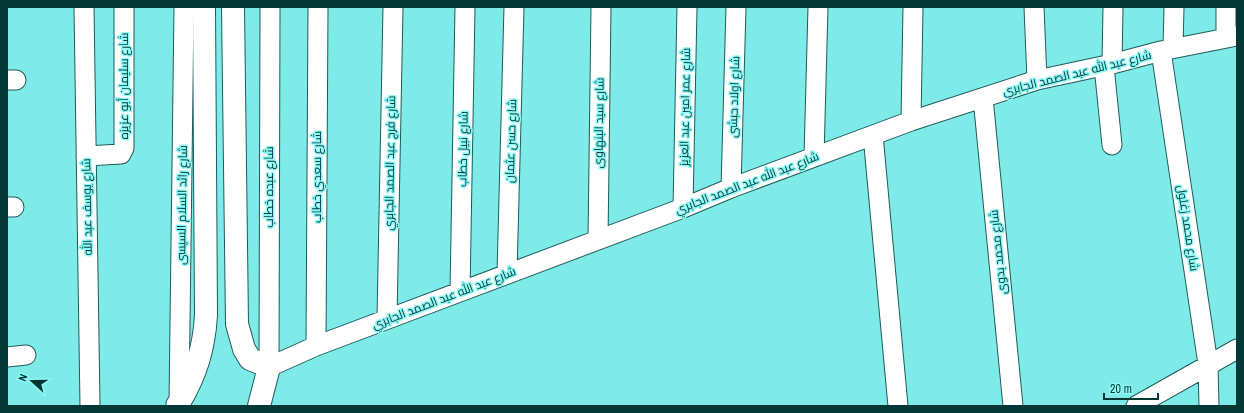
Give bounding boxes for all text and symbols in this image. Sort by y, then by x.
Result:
street label: شارع سليمان أبو عزيزه [116,32,132,140]
street label: شارع عبد الله عبد الصمد الجابري [1001,47,1154,101]
street label: شارع عمر امين عبد العزيز [676,48,694,167]
street label: شارع اولاد حبشى [725,56,743,138]
street label: شارع سيد البنهاوى [590,77,608,169]
street label: شارع فرج عبد الصمد الجابري [381,95,401,231]
street label: شارع حسن عثمان [502,99,520,183]
street label: شارع نبيل خطاب [454,111,472,187]
street label: شارع سعدي خطاب [309,131,327,223]
street label: شارع رائد السلام السيسى [173,145,191,265]
street label: شارع عبده خطاب [261,146,277,228]
street label: شارع عبد الله عبد الصمد الجابري [673,148,822,220]
street label: شارع يوسف عبد الله [78,158,96,256]
street label: شارع محمد زغلول [1173,184,1203,272]
street label: شارع محمد بدوى [986,209,1010,295]
street label: شارع عبد الله عبد الصمد الجابري [370,263,519,335]
north arrow [12,361,52,401]
text: N [15,372,30,383]
scale bar [1104,375,1158,401]
text: 20 m [1110,381,1132,397]

